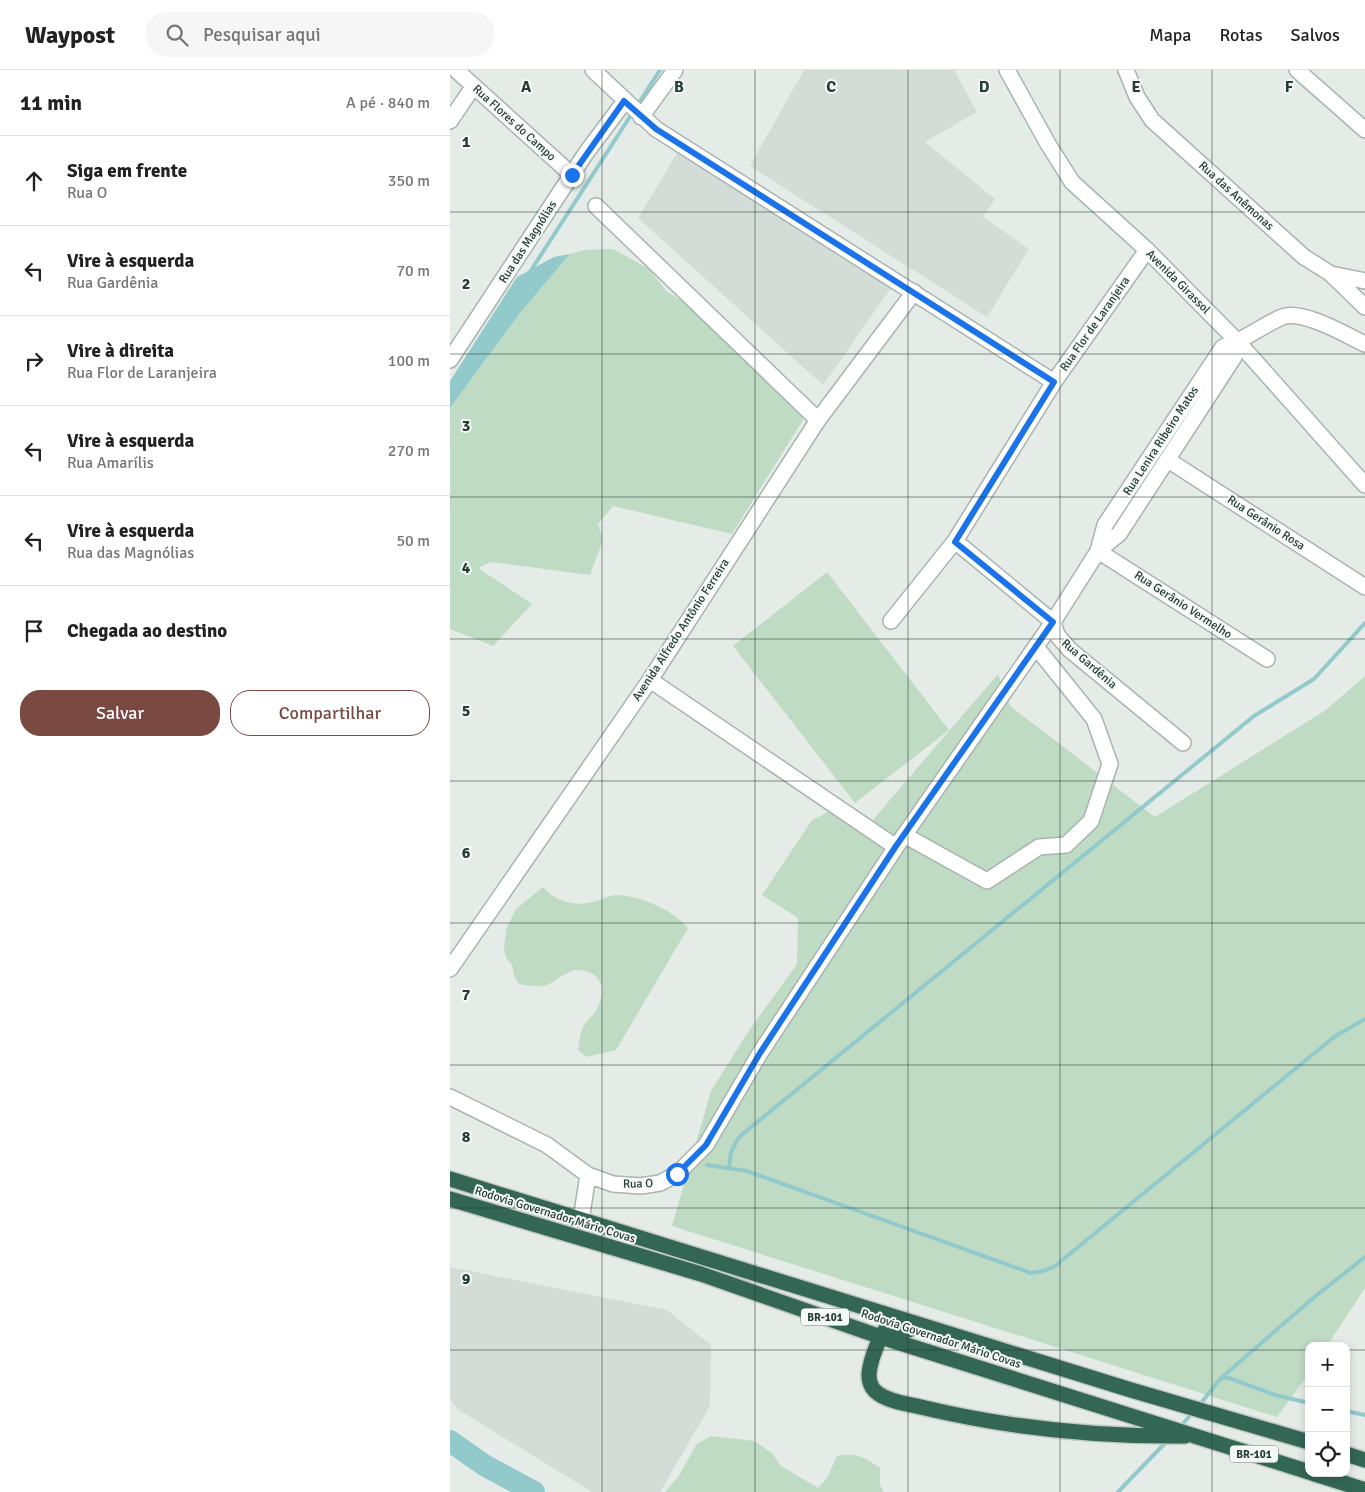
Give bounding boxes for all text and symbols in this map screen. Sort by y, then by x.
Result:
search box [145,12,495,57]
text: Waypost [25,20,115,50]
icon: search [163,21,191,49]
text: Pesquisar aqui [203,23,321,47]
text: Mapa [1149,24,1192,46]
text: Rotas [1220,24,1263,46]
text: Salvos [1291,24,1340,46]
text: A [521,77,532,97]
text: B [674,77,684,97]
text: C [826,77,836,97]
text: D [979,77,990,97]
text: E [1131,77,1141,97]
text: F [1285,77,1294,97]
street label: Rua Flores do Campo [469,82,559,164]
text: 11 min [20,90,82,116]
text: A pé · 840 m [346,93,430,113]
text: 1 [462,132,471,152]
street label: Rua das Anêmonas [1195,158,1277,234]
text: Siga em frente [67,159,187,183]
route end [561,164,584,187]
icon: ahead [20,167,48,195]
text: 350 m [388,171,430,191]
text: Rua O [67,183,107,203]
street label: Rua das Magnólias [496,198,560,286]
street label: Avenida Girassol [1143,247,1214,318]
text: Vire à esquerda [67,249,194,273]
icon: left [20,257,48,285]
text: 70 m [396,261,430,281]
text: Rua Gardênia [67,273,158,293]
text: 2 [462,274,470,294]
street label: Rua Flor de Laranjeira [1057,274,1133,374]
text: Vire à direita [67,339,174,363]
icon: right [20,347,48,375]
text: 100 m [388,351,430,371]
text: Rua Flor de Laranjeira [67,363,217,383]
street label: Rua Lenira Ribeiro Matos [1120,383,1202,499]
text: 3 [462,416,470,436]
text: Vire à esquerda [67,429,194,453]
icon: left [20,437,48,465]
text: 270 m [388,441,430,461]
text: Rua Amarílis [67,453,154,473]
street label: Rua Gerânio Rosa [1224,492,1308,554]
text: Vire à esquerda [67,519,194,543]
icon: left [20,527,48,555]
text: 50 m [396,531,430,551]
text: Rua das Magnólias [67,543,194,563]
street label: Avenida Alfredo Antônio Ferreira [629,556,733,704]
text: 4 [462,558,471,578]
street label: Rua Gerânio Vermelho [1131,568,1235,642]
icon: arrive [20,617,48,645]
text: Chegada ao destino [67,619,227,643]
street label: Rua Gardênia [1058,636,1120,692]
button: Salvar [20,690,220,736]
button: Compartilhar [230,690,430,736]
text: 5 [462,701,470,721]
text: 6 [462,843,471,863]
text: 7 [462,985,471,1005]
text: 8 [462,1127,471,1147]
route start [666,1163,689,1186]
street label: Rua O [623,1176,653,1192]
street label: Rodovia Governador Mário Covas [473,1183,637,1247]
text: 9 [462,1269,471,1289]
street label: Rodovia Governador Mário Covas [859,1306,1023,1372]
road number: BR-101 [801,1308,849,1326]
map controls [1305,1342,1350,1477]
button: + [1305,1342,1350,1387]
button: − [1305,1387,1350,1432]
button: locate [1305,1432,1350,1477]
road number: BR-101 [1230,1446,1278,1462]

